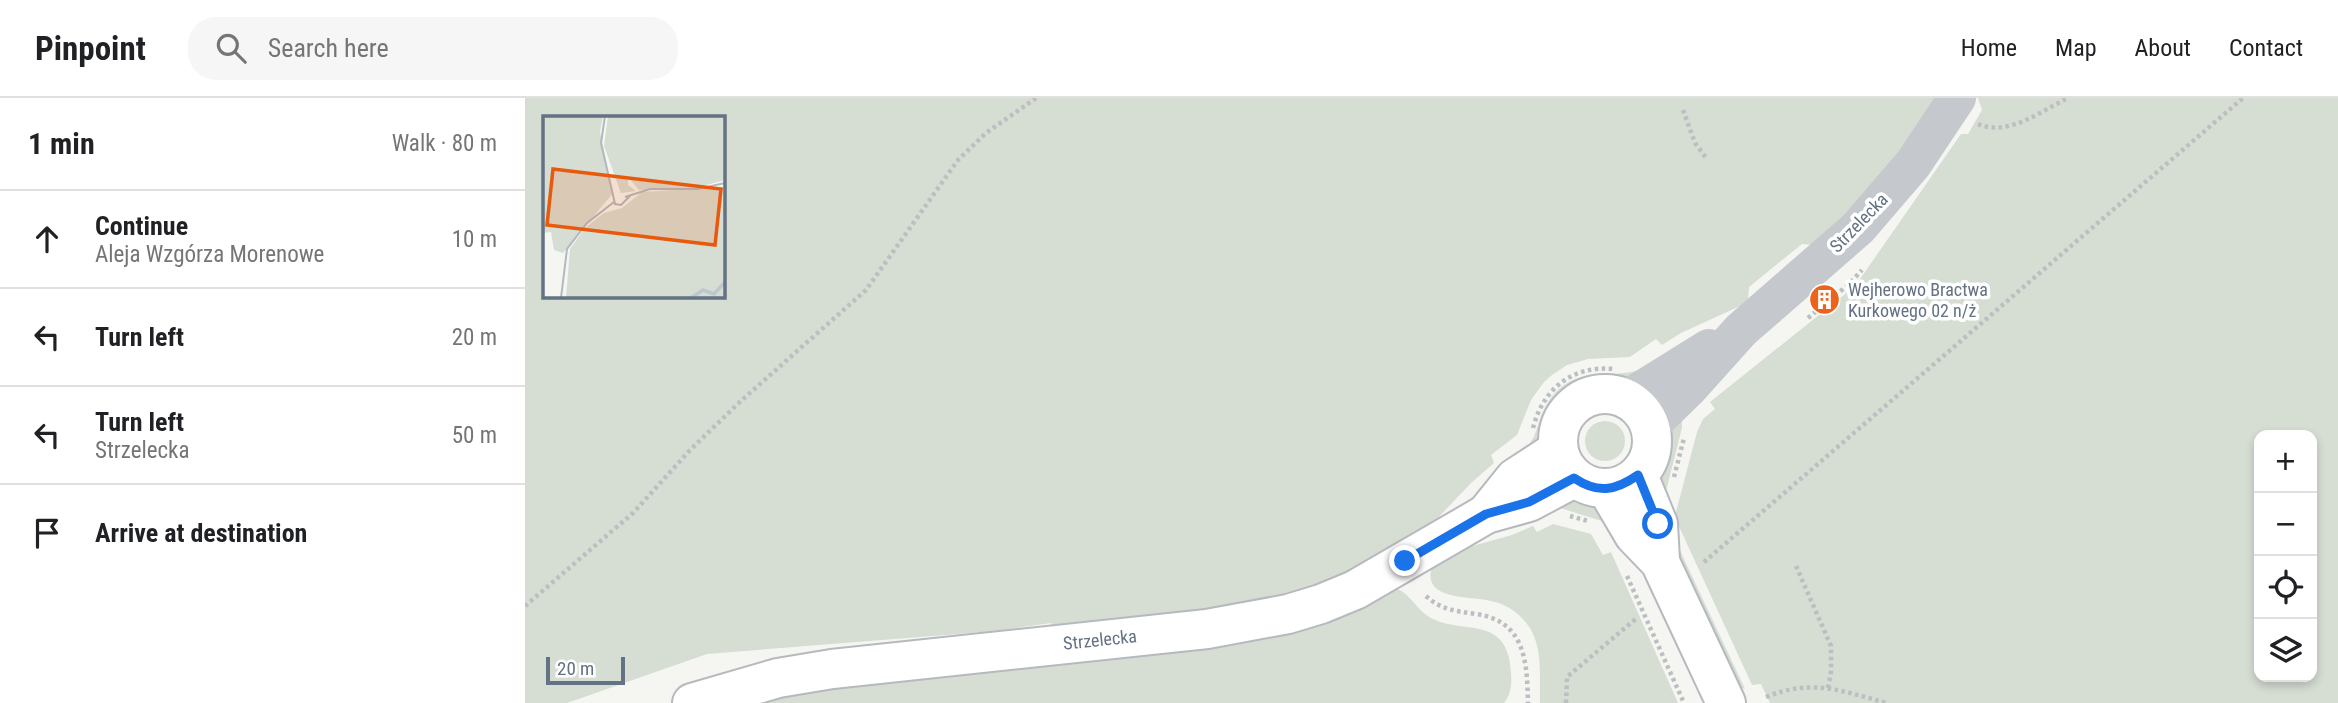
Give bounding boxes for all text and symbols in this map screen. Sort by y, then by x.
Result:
search box [188,17,678,80]
text: Pinpoint [35,29,146,68]
icon: search [212,29,250,67]
text: Search here [268,33,389,63]
text: Home [1961,34,2017,62]
text: Map [2055,34,2097,62]
text: About [2135,34,2191,62]
text: Contact [2229,34,2303,62]
inset map [543,116,725,298]
text: 1 min [28,126,95,161]
text: Walk · 80 m [392,130,497,157]
street label: Strzelecka [1825,189,1892,257]
text: Continue [95,211,188,241]
icon: ahead [28,220,66,258]
text: 10 m [452,226,497,253]
text: Aleja Wzgórza Morenowe [95,241,324,268]
place label: Wejherowo Bractwa Kurkowego 02 n/ż [1848,279,1988,321]
building icon: Wejherowo Bractwa Kurkowego 02 n/ż [1808,283,1842,317]
icon: left [28,318,66,356]
text: Turn left [95,322,184,352]
text: 20 m [452,324,497,351]
text: Turn left [95,407,184,437]
icon: left [28,416,66,454]
text: 50 m [452,422,497,449]
map controls [2254,430,2317,682]
button: + [2254,430,2317,493]
text: Strzelecka [95,437,190,464]
button: − [2254,493,2317,556]
route start [1642,508,1673,539]
icon: arrive [28,514,66,552]
text: Arrive at destination [95,518,307,548]
route end [1389,545,1420,576]
button: locate [2254,556,2317,619]
button: layers [2254,619,2317,682]
street label: Strzelecka [1062,625,1138,654]
scale bar [546,654,625,686]
text: 20 m [557,657,594,680]

